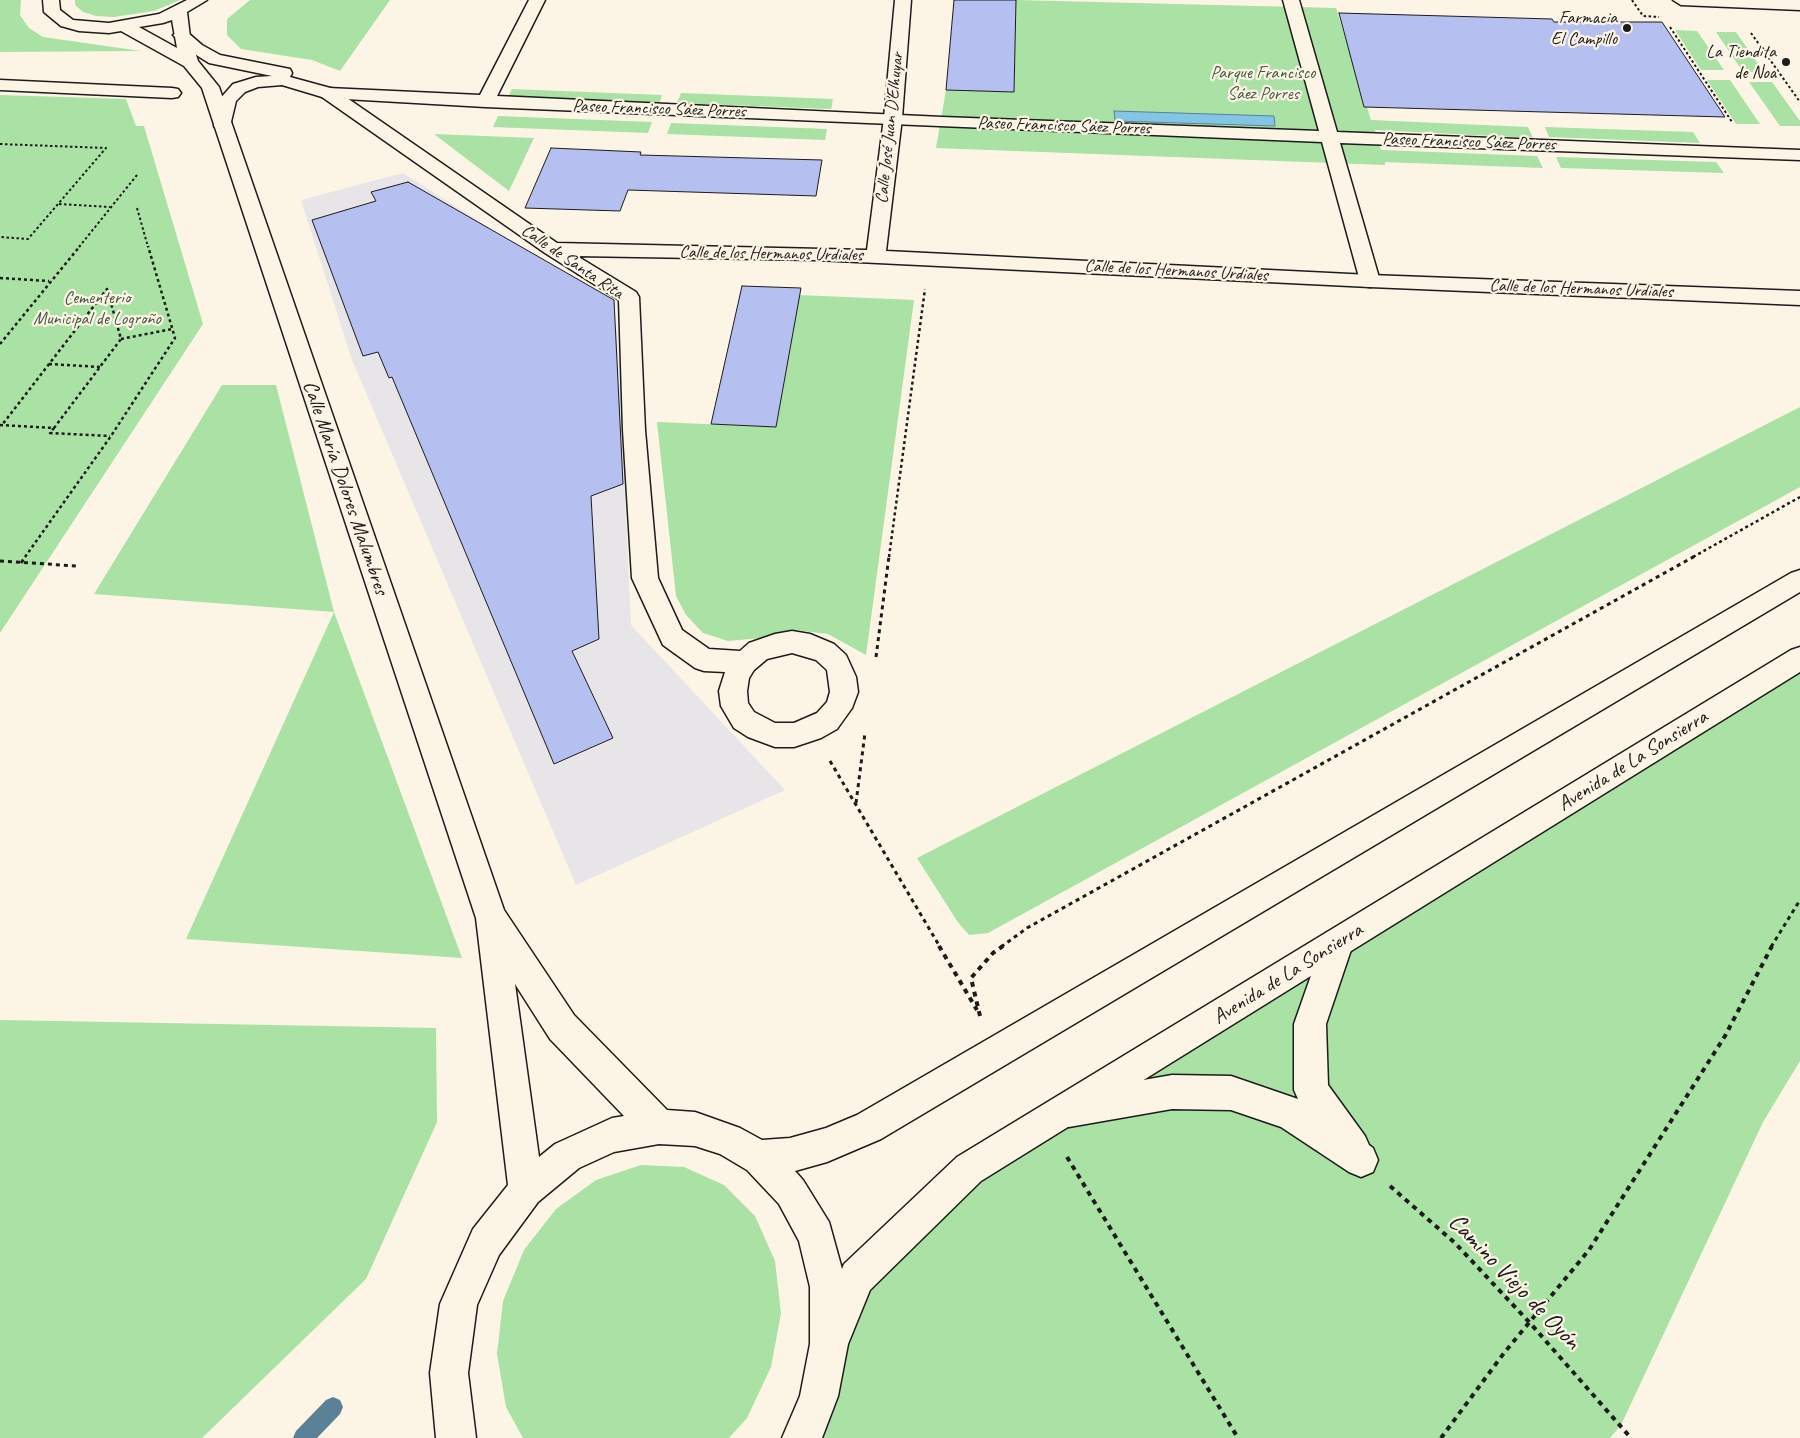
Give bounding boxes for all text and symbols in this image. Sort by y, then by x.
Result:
place label: Farmacia El Campillo [1551,7,1617,50]
marker: Farmacia El Campillo [1621,22,1633,34]
place label: La Tiendita de Noa [1706,41,1776,84]
street label: Calle José Juan D'Elhuyar [871,51,909,205]
marker: La Tiendita de Noa [1780,56,1792,68]
park label: Parque Francisco Sáez Porres [1211,62,1315,104]
street label: Paseo Francisco Sáez Porres [572,95,746,123]
street label: Paseo Francisco Sáez Porres [977,112,1151,140]
street label: Paseo Francisco Sáez Porres [1382,128,1556,156]
street label: Calle de Santa Rita [517,220,627,304]
street label: Calle de los Hermanos Urdiales [679,242,863,266]
street label: Calle de los Hermanos Urdiales [1084,255,1268,287]
street label: Calle de los Hermanos Urdiales [1489,275,1673,303]
park label: Cementerio Municipal de Logroño [33,287,161,330]
street label: Calle María Dolores Malumbres [297,378,393,598]
street label: Avenida de La Sonsierra [1553,705,1713,817]
street label: Avenida de La Sonsierra [1208,918,1368,1030]
street label: Camino Viejo de Oyón [1441,1208,1587,1356]

